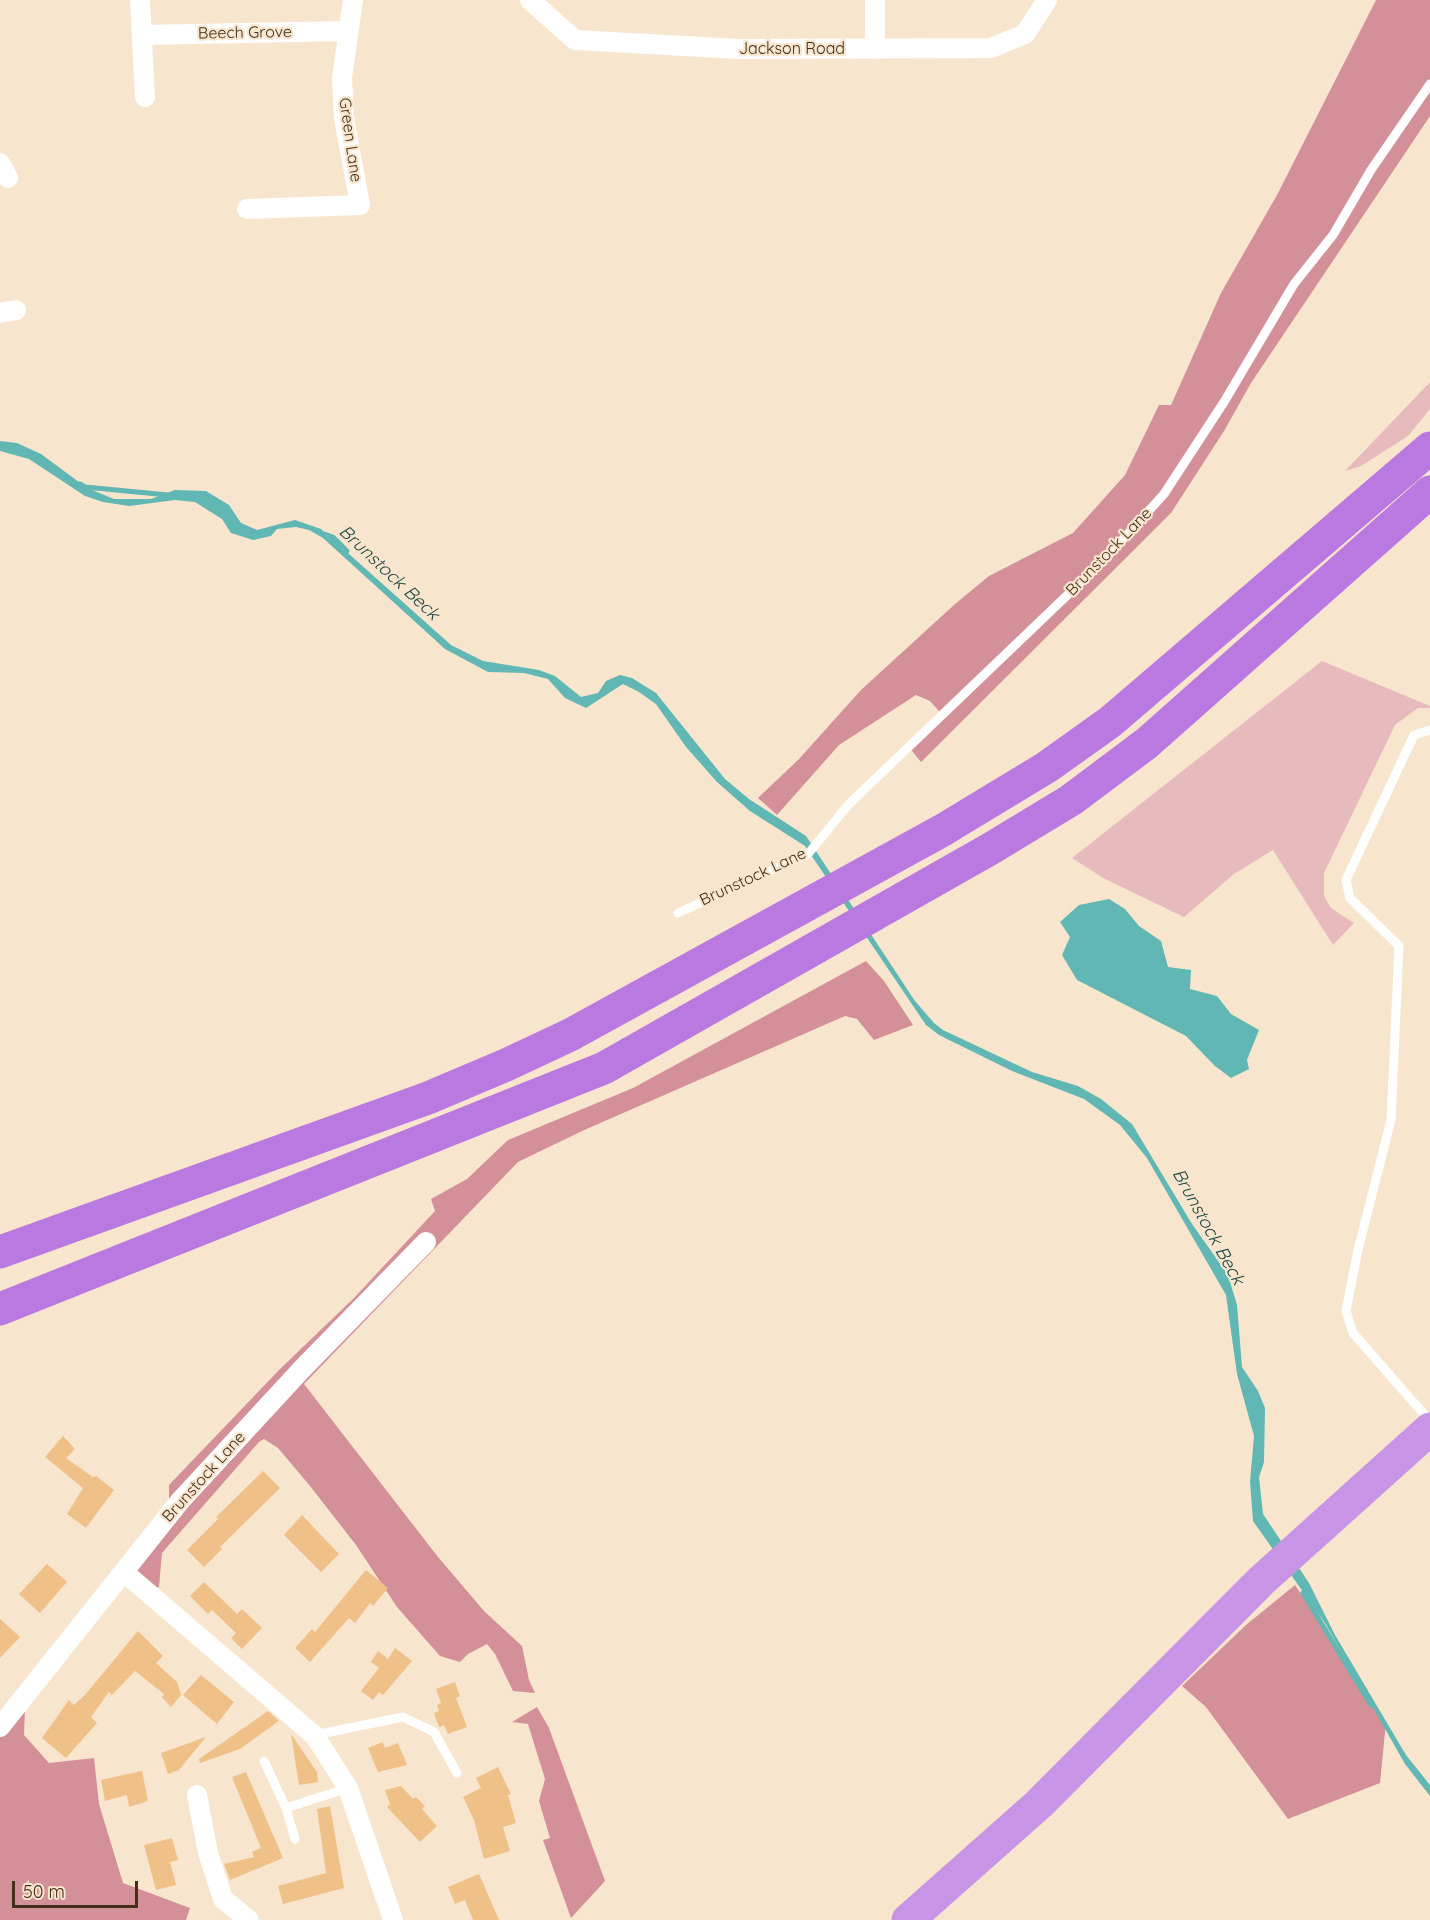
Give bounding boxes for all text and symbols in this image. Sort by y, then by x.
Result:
street label: Beech Grove [198,23,292,43]
street label: Jackson Road [739,39,845,59]
street label: Green Lane [335,97,365,183]
street label: Brunstock Lane [1062,504,1156,600]
water label: Brunstock Beck [334,521,444,625]
street label: Brunstock Lane [697,844,809,910]
water label: Brunstock Beck [1167,1165,1249,1289]
street label: Brunstock Lane [158,1428,250,1526]
scale bar [15,1869,141,1907]
text: 50 m [23,1880,65,1903]

